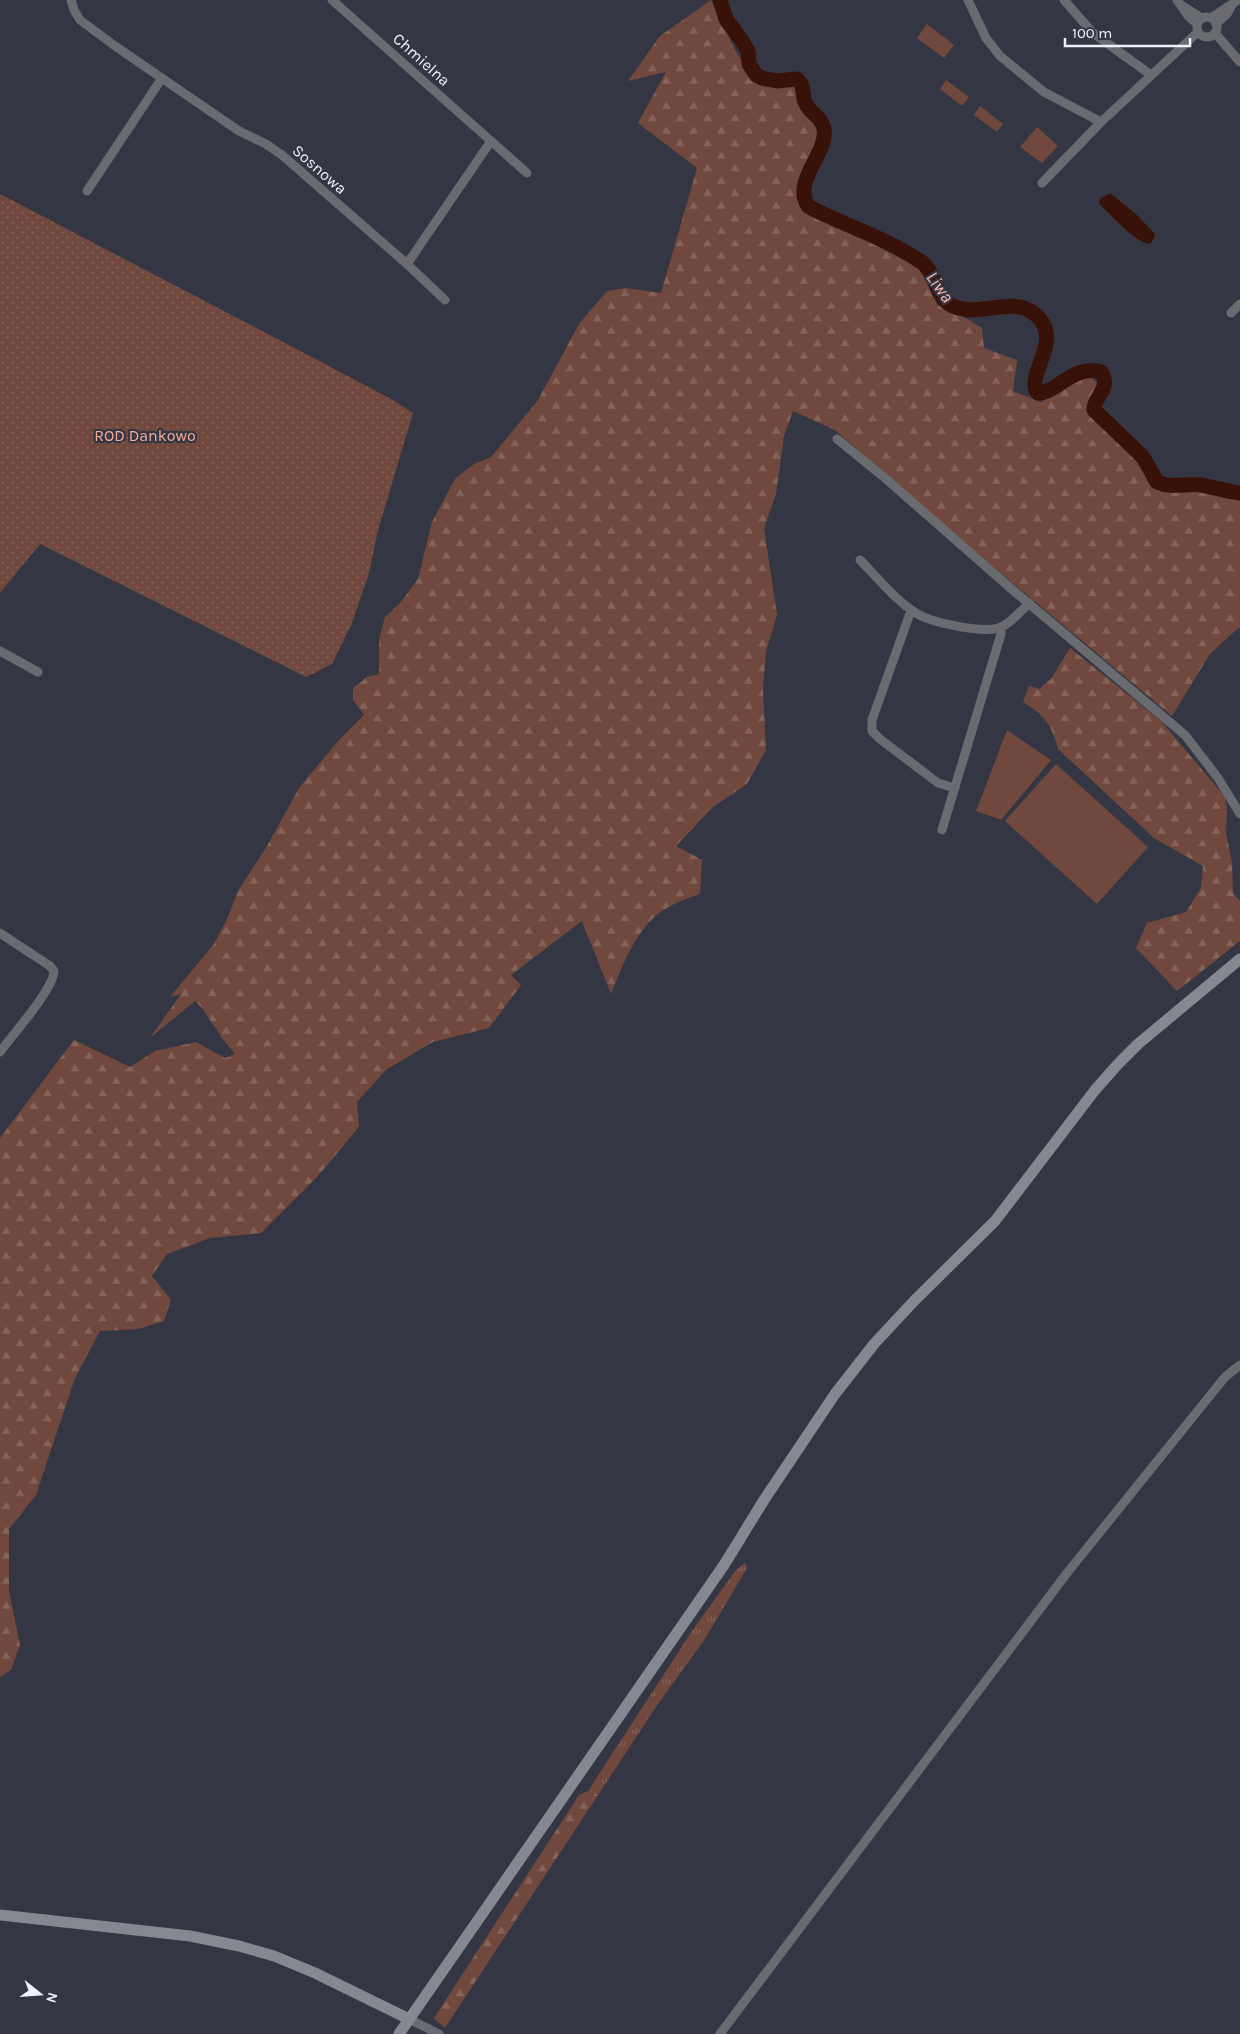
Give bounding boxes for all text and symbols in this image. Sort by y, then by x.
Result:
scale bar [1065,15,1190,47]
text: 100 m [1072,24,1112,42]
street label: Chmielna [389,29,454,90]
street label: Sosnowa [289,141,351,198]
water label: Liwa [921,267,959,307]
park label: ROD Dankowo [94,426,196,445]
north arrow [15,1969,65,2019]
text: N [42,1990,62,2005]

